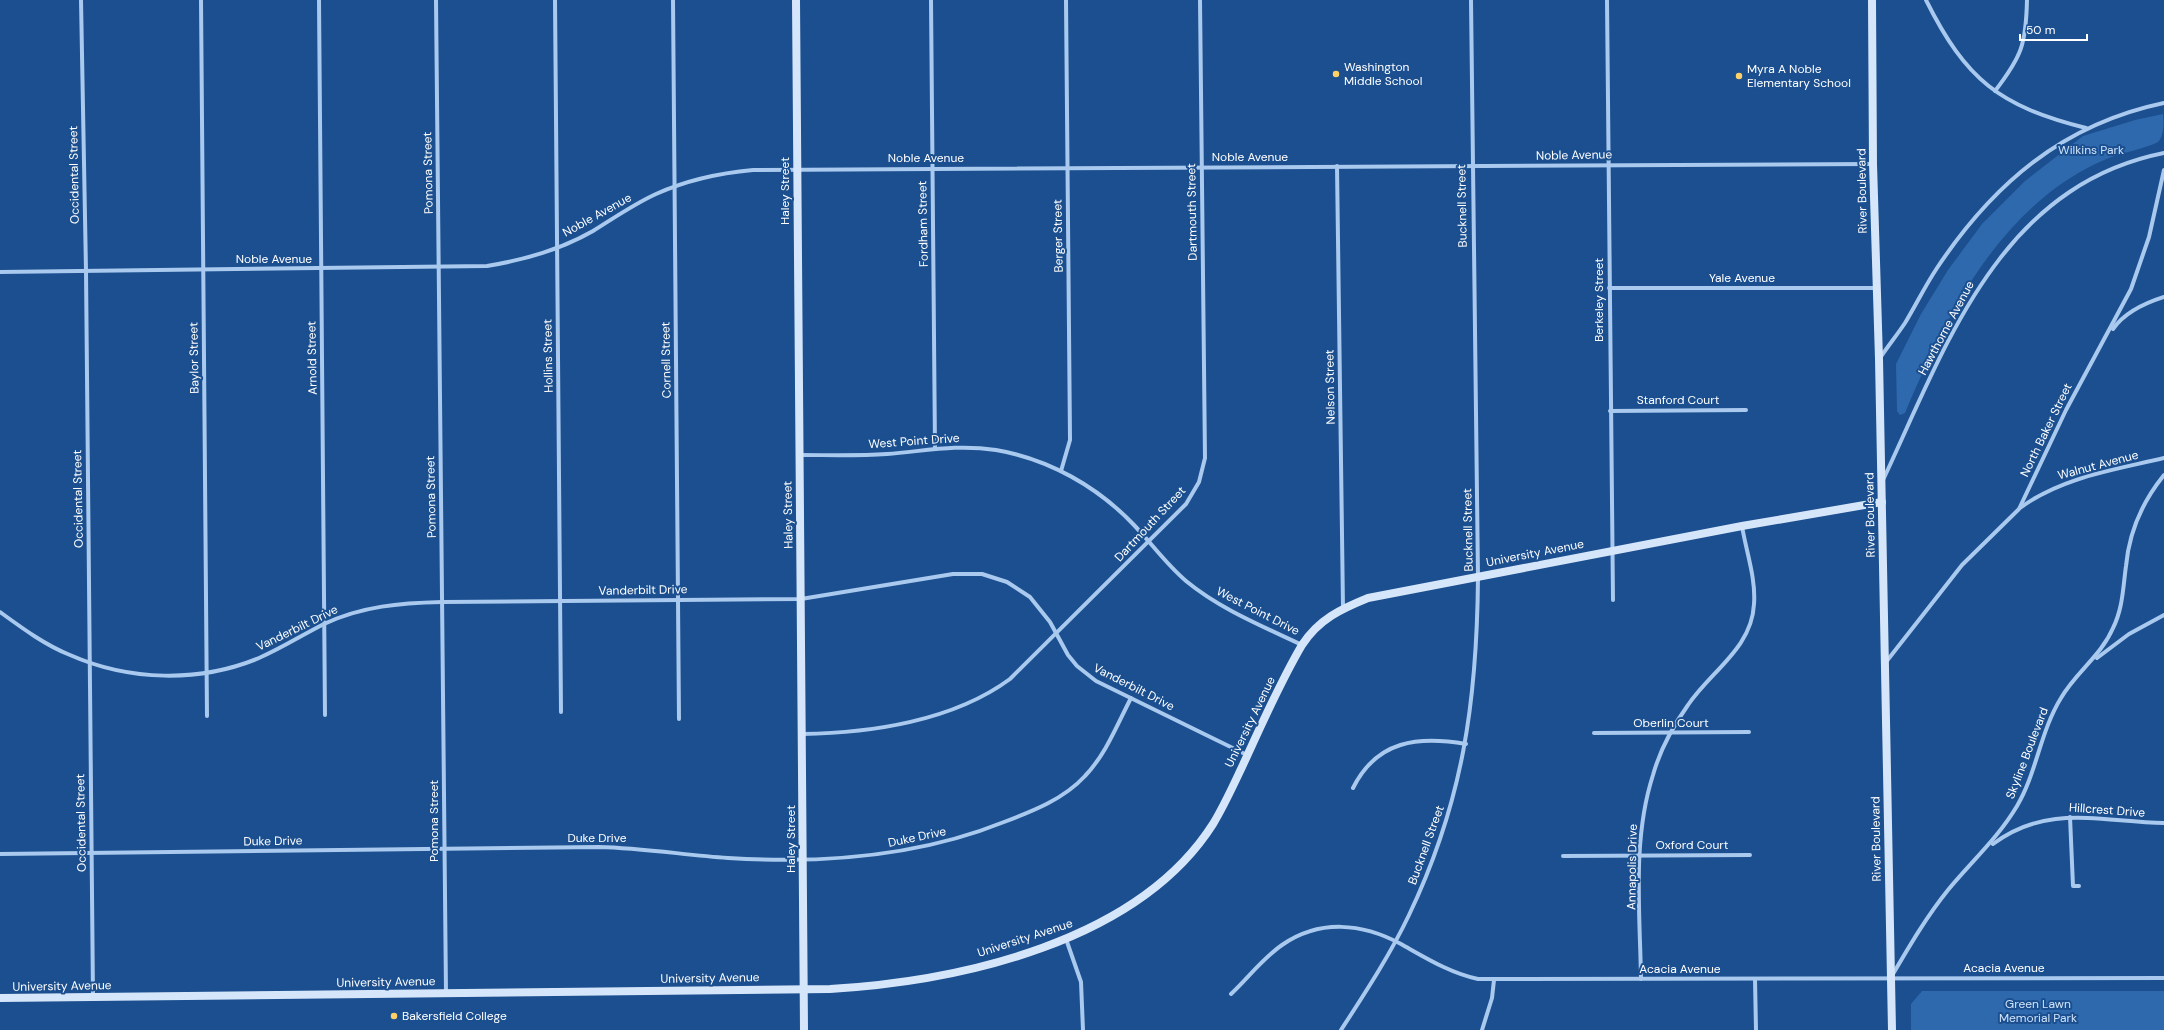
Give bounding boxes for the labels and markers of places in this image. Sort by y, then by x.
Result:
place label: Washington Middle School [1344,59,1422,89]
place label: Myra A Noble Elementary School [1747,61,1851,91]
marker: Washington Middle School [1331,69,1341,79]
marker: Myra A Noble Elementary School [1734,71,1744,81]
place label: Bakersfield College [402,1008,507,1024]
marker: Bakersfield College [389,1011,399,1021]

